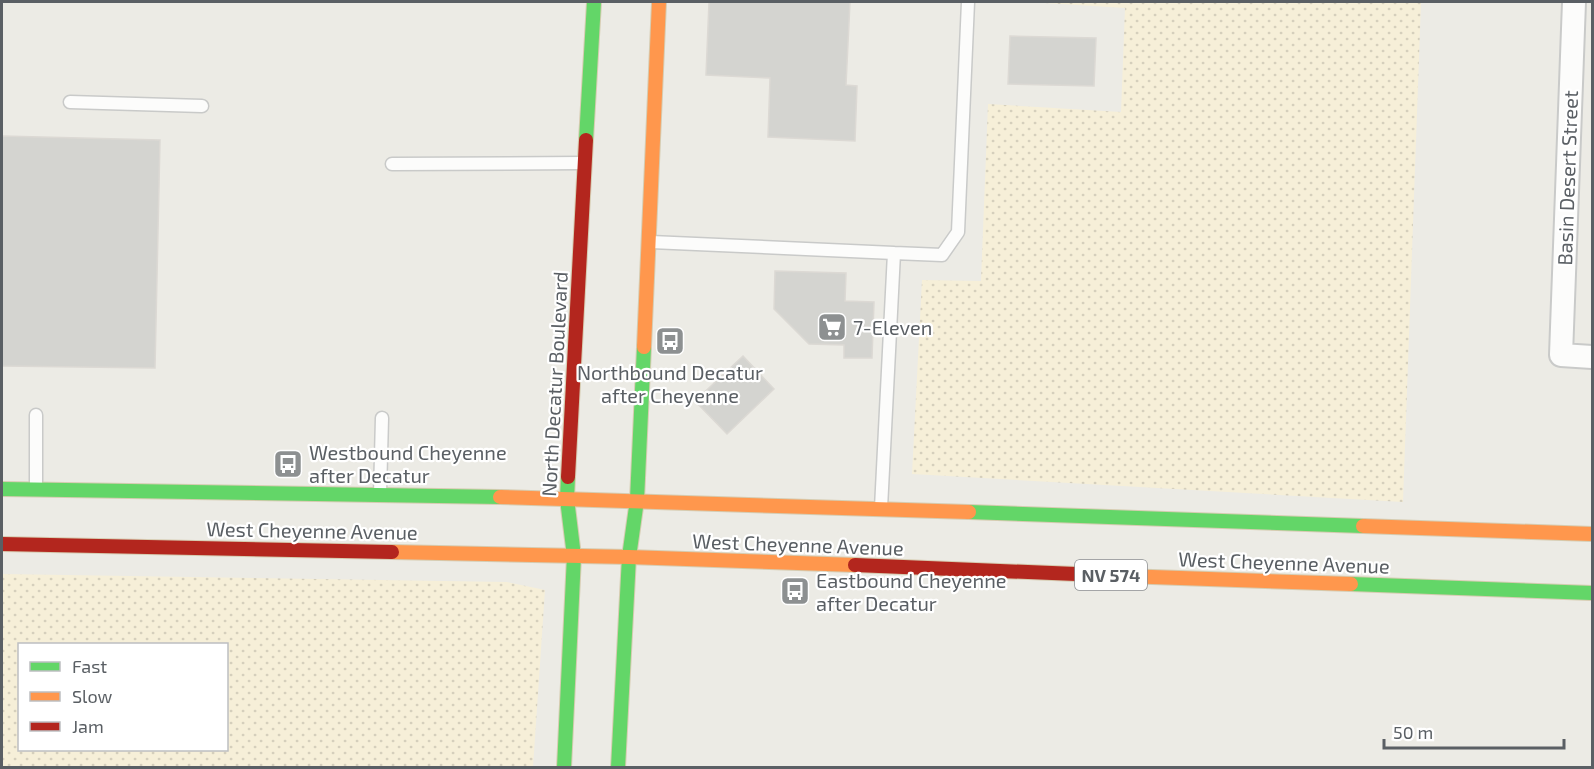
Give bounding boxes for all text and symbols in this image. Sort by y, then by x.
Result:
street label: Basin Desert Street [1552,90,1582,266]
street label: North Decatur Boulevard [536,271,572,497]
supermarket icon: 7-Eleven [816,311,848,343]
place label: 7-Eleven [853,315,932,339]
bus stop icon: Northbound Decatur after Cheyenne [654,325,686,357]
place label: Northbound Decatur after Cheyenne [577,360,763,407]
place label: Westbound Cheyenne after Decatur [309,440,507,487]
bus stop icon: Westbound Cheyenne after Decatur [272,448,304,480]
street label: West Cheyenne Avenue [206,516,418,544]
street label: West Cheyenne Avenue [692,528,904,560]
street label: West Cheyenne Avenue [1178,546,1390,578]
road number: NV 574 [1075,560,1147,590]
place label: Eastbound Cheyenne after Decatur [816,568,1007,615]
bus stop icon: Eastbound Cheyenne after Decatur [779,575,811,607]
legend [18,643,228,751]
text: Fast [72,655,107,677]
text: Slow [72,685,113,707]
scale bar [1384,712,1564,750]
text: Jam [72,715,104,737]
text: 50 m [1393,721,1433,743]

